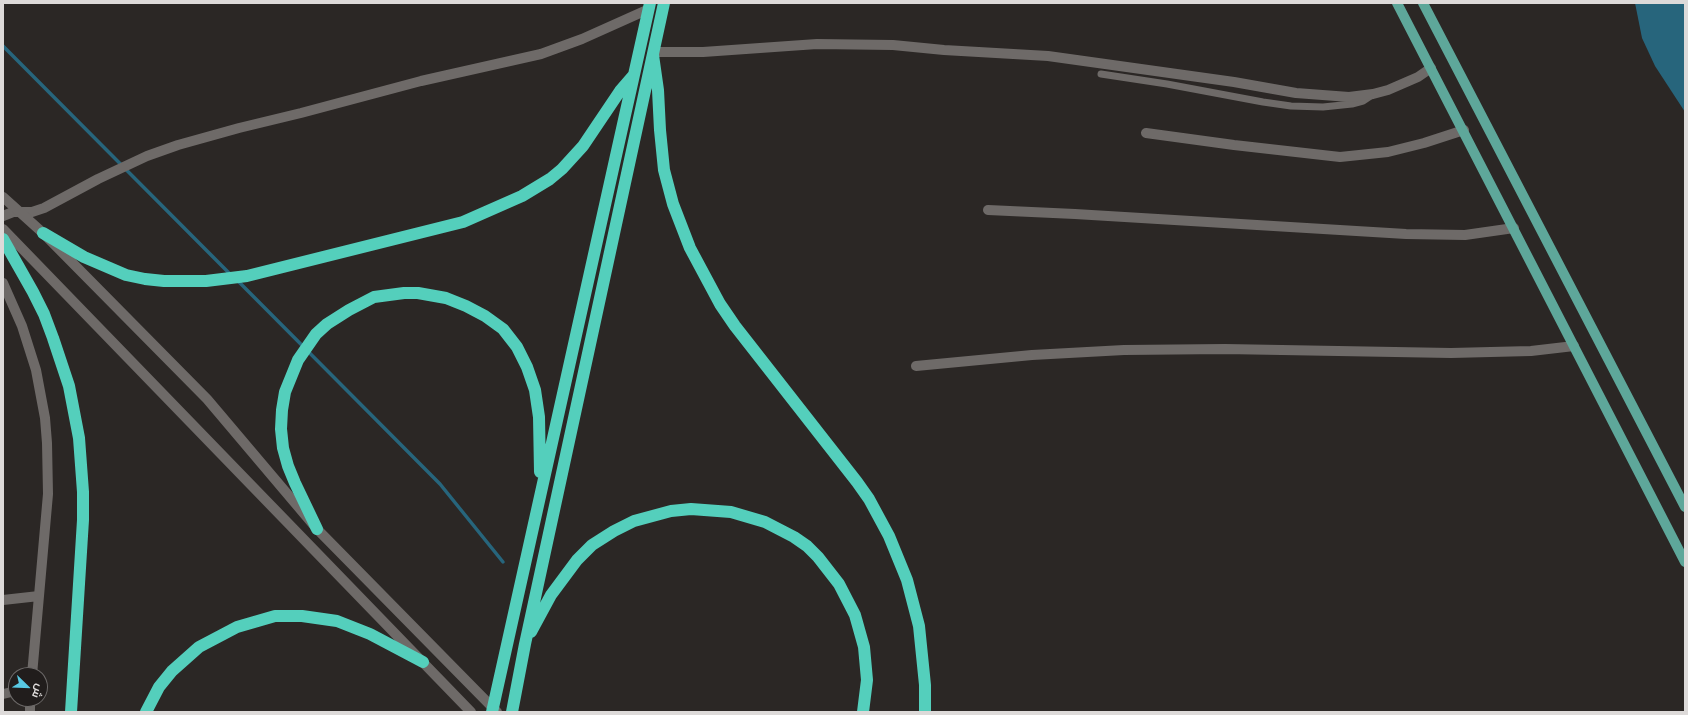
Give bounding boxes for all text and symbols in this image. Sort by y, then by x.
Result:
north arrow [8,667,48,707]
text: ش [30,682,47,701]

